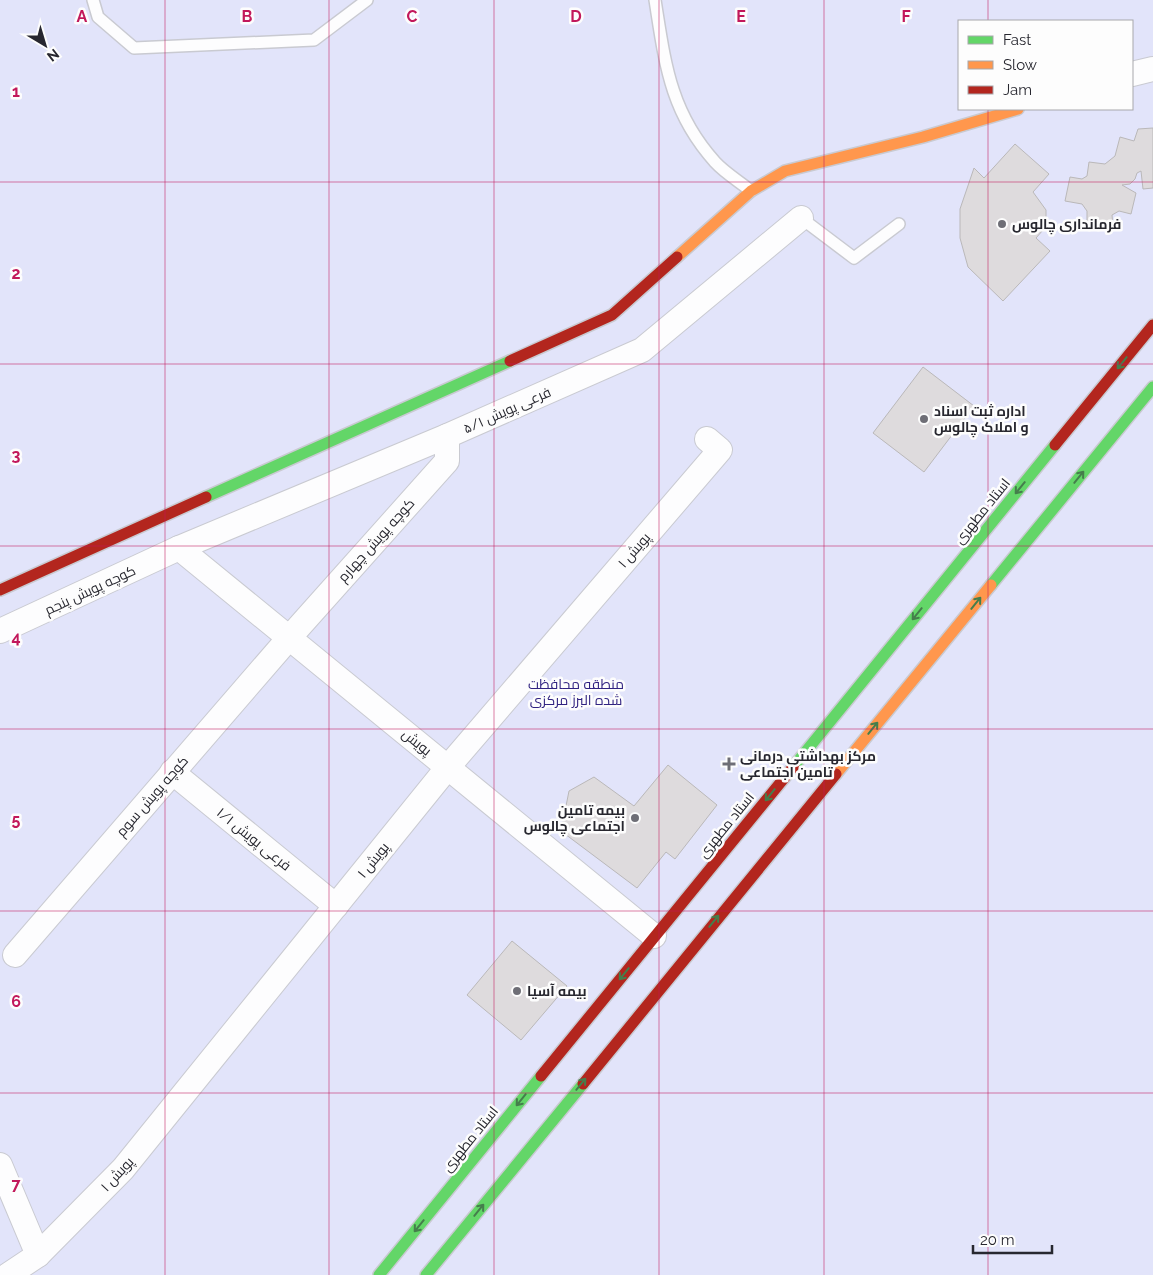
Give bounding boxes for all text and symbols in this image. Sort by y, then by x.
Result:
text: A [77,7,88,26]
text: B [242,7,253,26]
text: C [407,7,418,26]
text: D [570,7,582,26]
text: E [736,7,746,26]
text: F [901,7,911,26]
north arrow [20,20,70,70]
legend [958,20,1133,110]
text: Fast [1003,31,1031,49]
text: N [44,46,62,65]
text: Slow [1003,56,1037,74]
text: Jam [1003,81,1032,99]
text: 1 [12,82,20,101]
place label: فرمانداری چالوس [1012,216,1121,235]
marker: فرمانداری چالوس [996,218,1008,230]
text: 2 [11,264,21,283]
one-way arrow [1117,356,1128,369]
street label: فرعی پویش ۵/۱ [461,384,554,438]
place label: اداره ثبت اسناد و املاک چالوس [934,403,1029,438]
marker: اداره ثبت اسناد و املاک چالوس [918,413,930,425]
text: 3 [12,446,21,465]
one-way arrow [1074,471,1085,484]
street label: استاد مطهری [951,475,1013,547]
one-way arrow [1014,482,1025,495]
street label: کوچه پویش چهارم [334,495,419,586]
street label: پویش ۱ [615,529,655,572]
street label: کوچه پویش پنجم [42,562,139,620]
one-way arrow [970,596,982,609]
one-way arrow [911,608,922,621]
text: 4 [11,628,21,647]
park label: منطقه محافظت شده البرز مرکزی [528,676,624,708]
one-way arrow [867,722,878,735]
street label: پویش [398,725,435,760]
place label: مرکز بهداشتی درمانی تامین اجتماعی [740,748,876,781]
street label: کوچه پویش سوم [113,753,193,841]
marker: مرکز بهداشتی درمانی تامین اجتماعی [722,757,736,771]
one-way arrow [764,788,775,801]
street label: استاد مطهری [695,789,757,861]
place label: بیمه تامین اجتماعی چالوس [524,802,625,837]
street label: فرعی پویش ۱/۱ [212,804,294,875]
text: 5 [12,810,21,829]
marker: بیمه تامین اجتماعی چالوس [629,812,641,824]
street label: پویش ۱ [354,839,394,882]
one-way arrow [708,915,719,928]
one-way arrow [618,967,629,980]
place label: بیمه آسیا [527,983,587,999]
marker: بیمه آسیا [511,985,523,997]
text: 6 [11,992,21,1011]
one-way arrow [576,1078,587,1091]
one-way arrow [516,1094,527,1107]
street label: استاد مطهری [439,1103,501,1175]
street label: پویش ۱ [97,1153,138,1196]
text: 7 [12,1175,21,1194]
one-way arrow [473,1204,484,1217]
one-way arrow [413,1220,424,1233]
scale bar [973,1222,1052,1254]
text: 20 m [980,1231,1015,1249]

